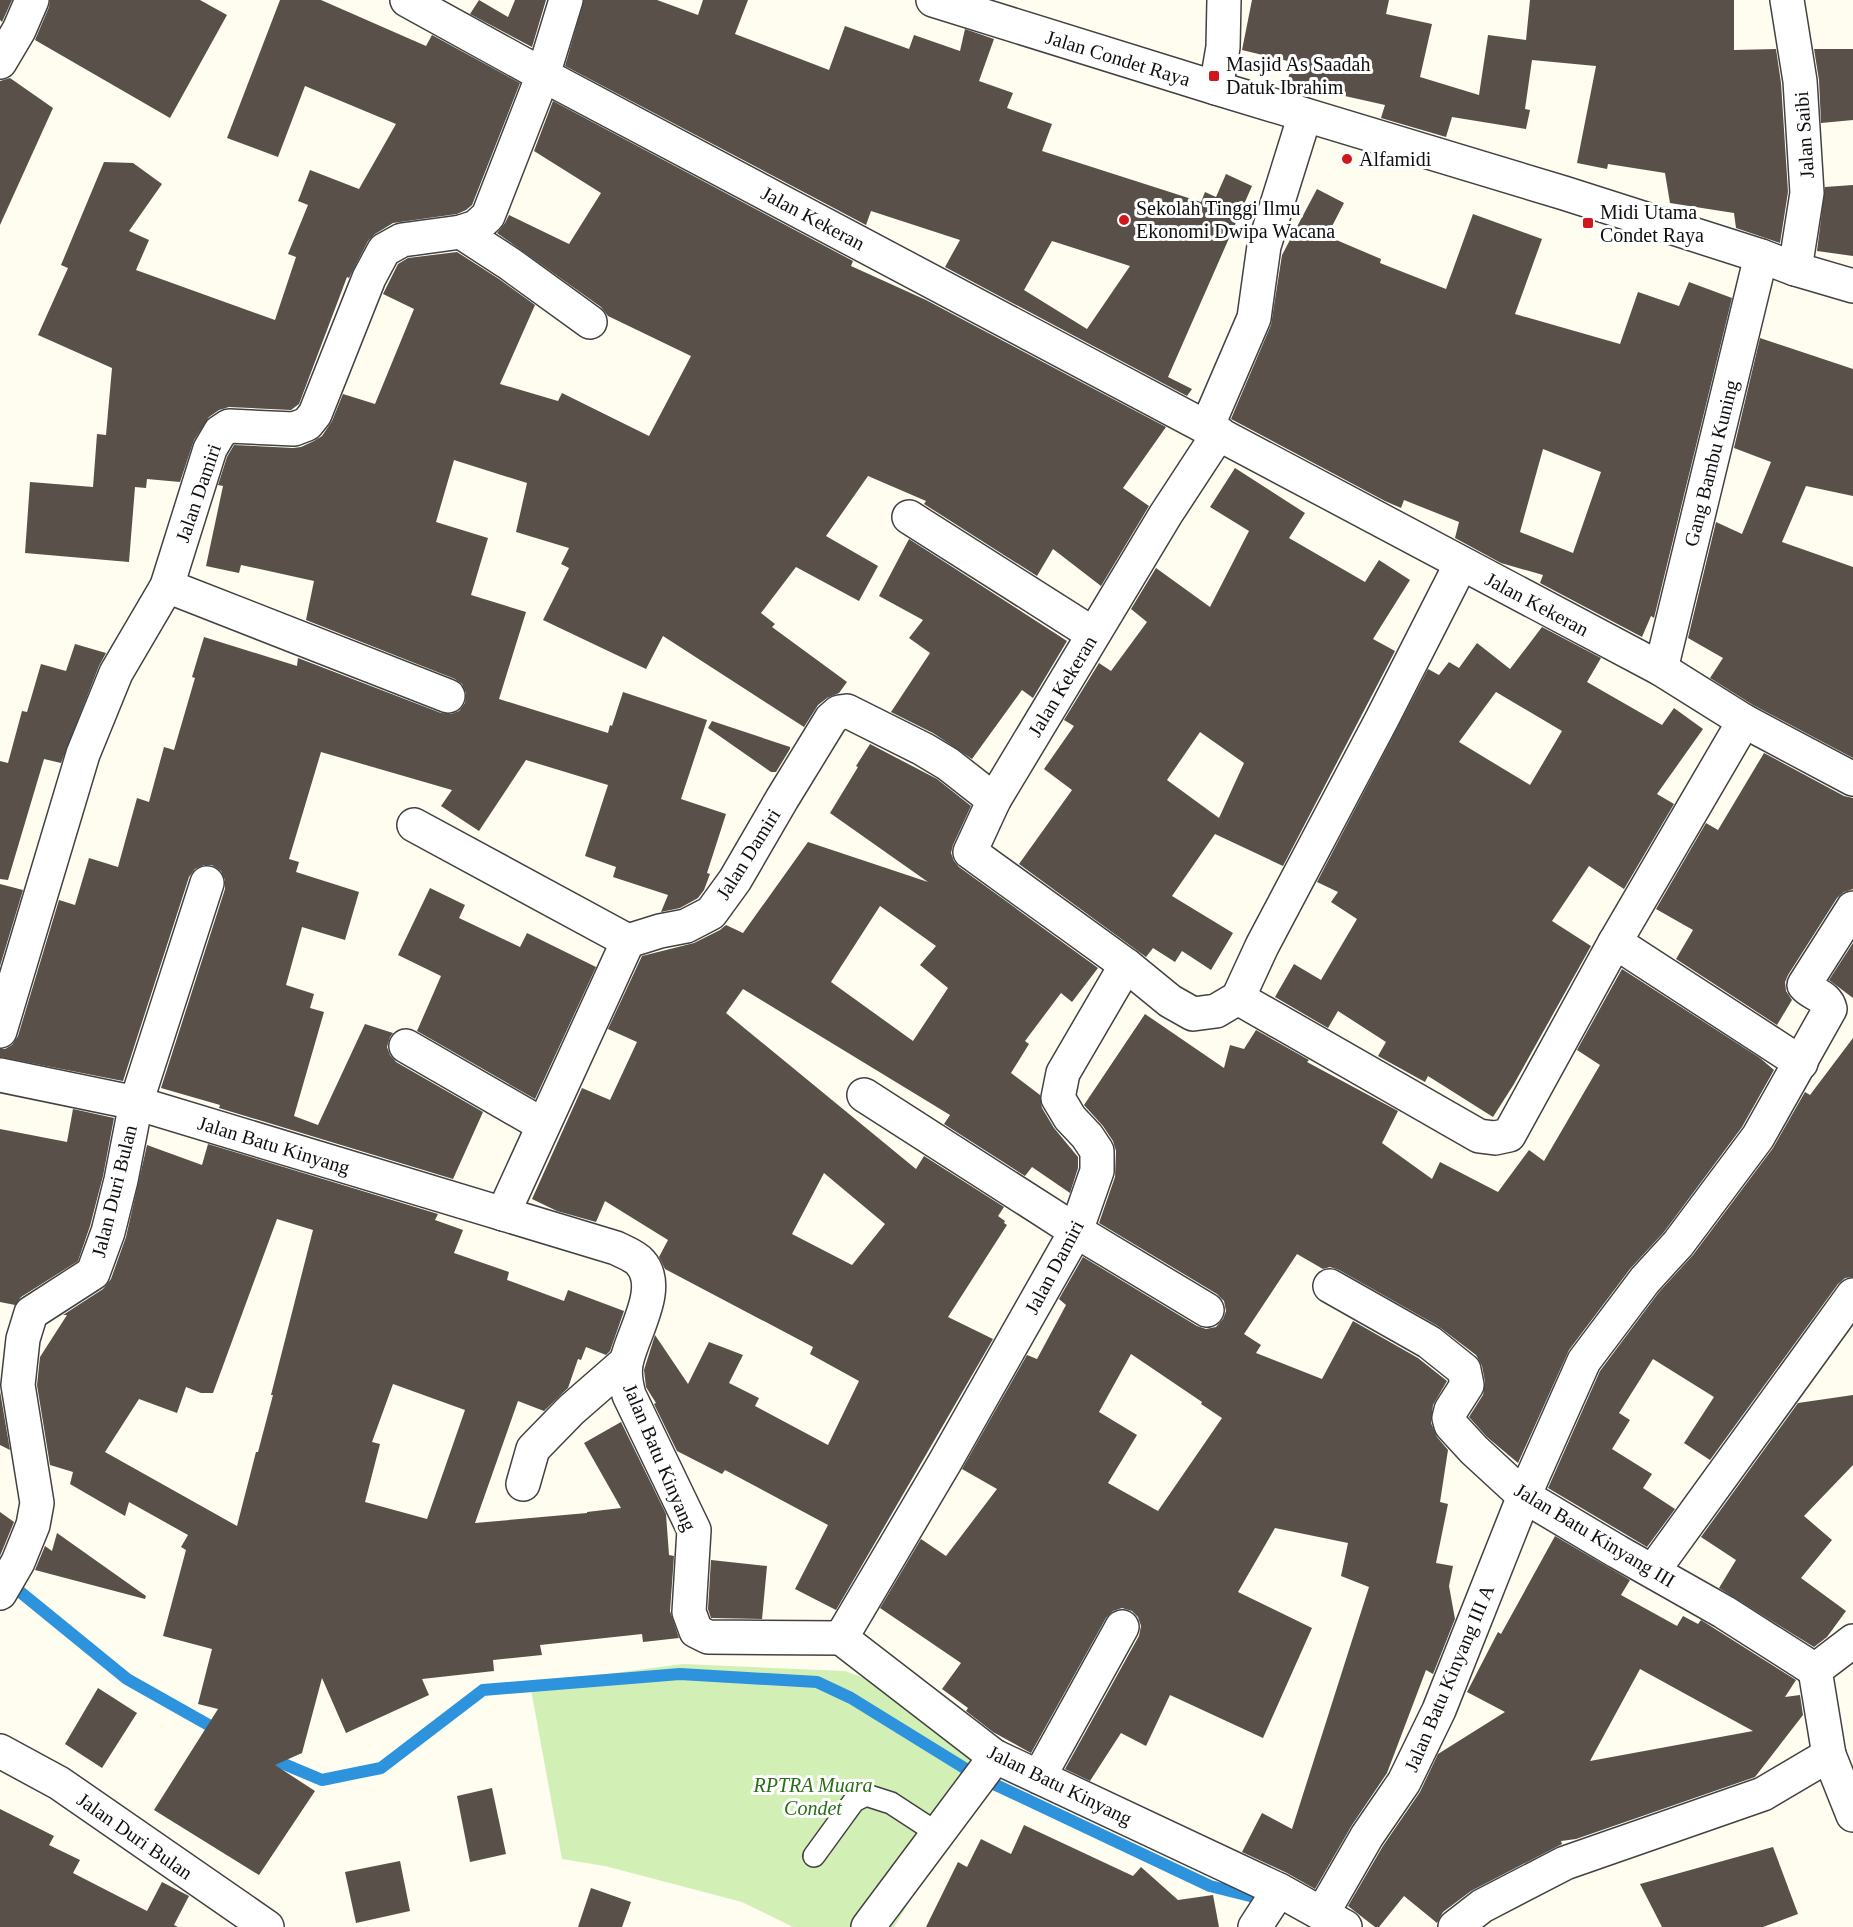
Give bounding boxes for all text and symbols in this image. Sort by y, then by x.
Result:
street label: Jalan Condet Raya [1043,26,1193,91]
place label: Masjid As Saadah Datuk Ibrahim [1226,53,1370,98]
marker: Masjid As Saadah Datuk Ibrahim [1207,69,1221,83]
street label: Jalan Saibi [1790,90,1818,179]
place label: Alfamidi [1359,148,1432,170]
marker: Alfamidi [1340,152,1354,166]
street label: Jalan Kekeran [758,182,868,254]
place label: Sekolah Tinggi Ilmu Ekonomi Dwipa Wacana [1136,197,1335,243]
place label: Midi Utama Condet Raya [1600,201,1704,247]
marker: Sekolah Tinggi Ilmu Ekonomi Dwipa Wacana [1117,213,1131,227]
marker: Midi Utama Condet Raya [1581,216,1595,230]
street label: Gang Bambu Kuning [1680,377,1743,549]
street label: Jalan Damiri [171,440,225,545]
street label: Jalan Kekeran [1482,568,1592,640]
street label: Jalan Kekeran [1023,632,1101,740]
street label: Jalan Damiri [711,804,785,903]
street label: Jalan Batu Kinyang [195,1111,353,1180]
street label: Jalan Duri Bulan [87,1123,141,1259]
street label: Jalan Damiri [1020,1216,1088,1318]
street label: Jalan Batu Kinyang [618,1380,701,1534]
street label: Jalan Batu Kinyang III [1511,1479,1679,1592]
street label: Jalan Batu Kinyang III A [1400,1581,1500,1775]
street label: Jalan Batu Kinyang [984,1741,1136,1830]
park label: RPTRA Muara Condet [752,1774,873,1819]
street label: Jalan Duri Bulan [73,1788,197,1884]

